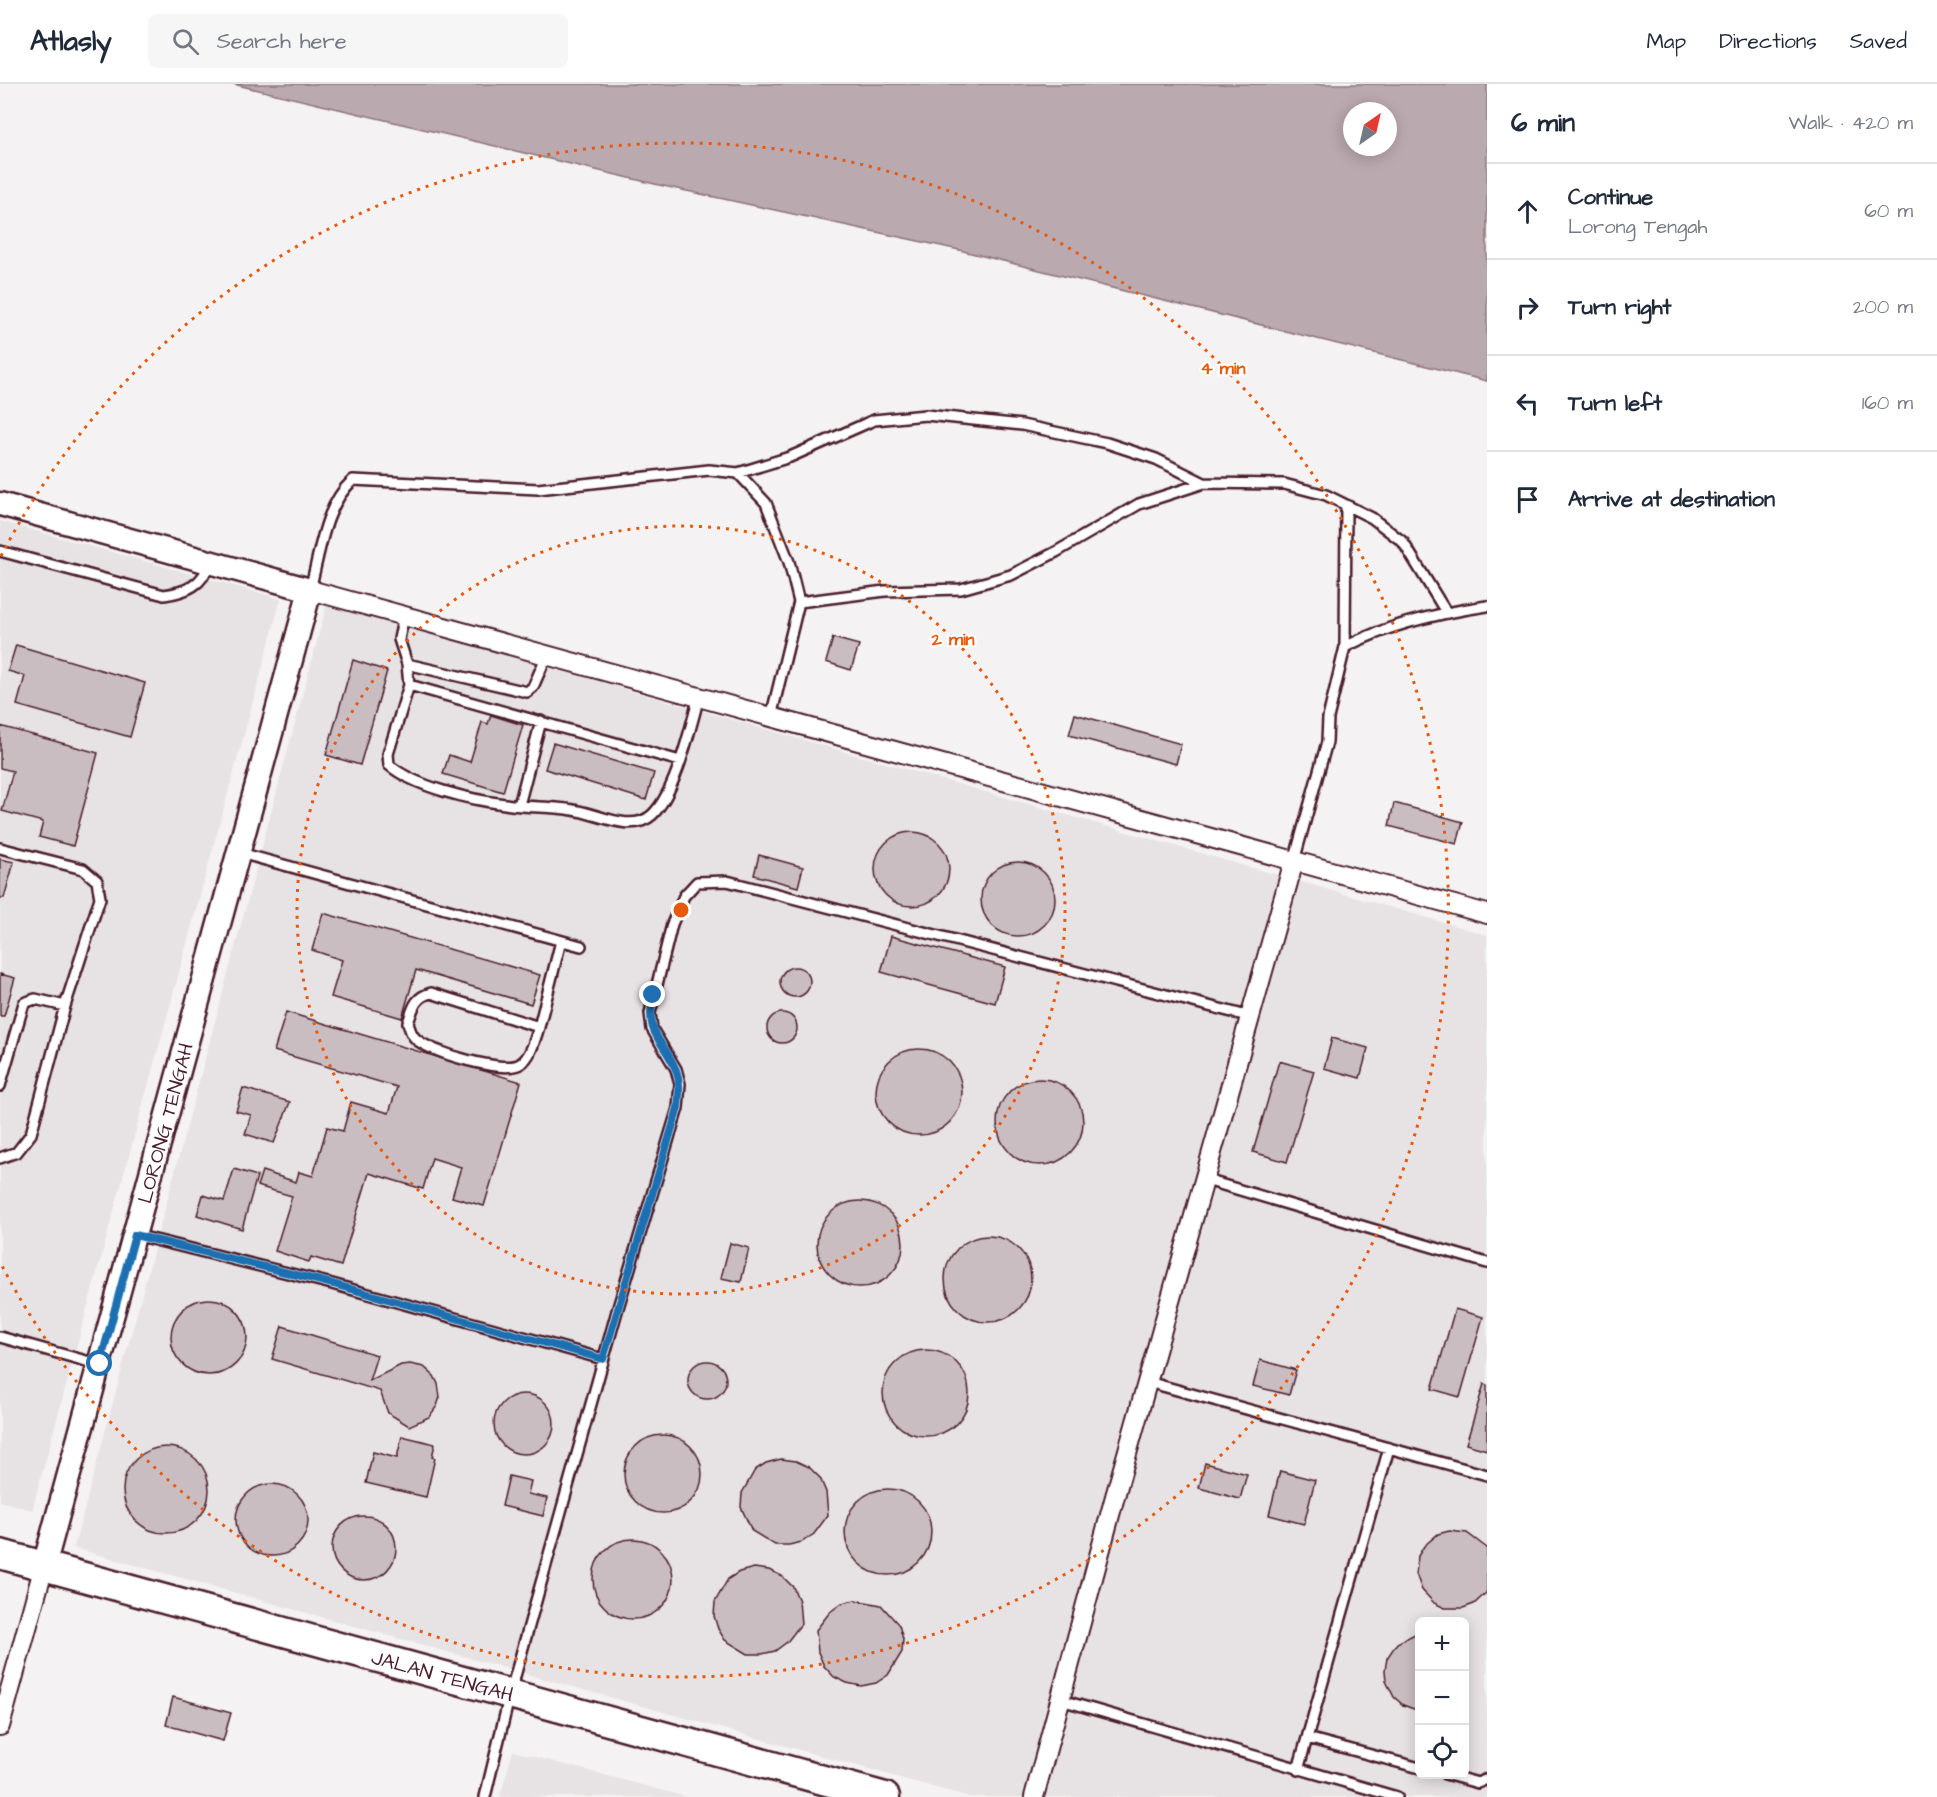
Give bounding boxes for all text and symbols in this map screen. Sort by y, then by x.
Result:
search box [148,14,568,68]
text: Atlasly [30,22,112,61]
icon: search [169,25,202,58]
text: Search here [217,26,347,57]
text: Map [1646,27,1686,56]
text: Directions [1719,27,1817,56]
text: Saved [1850,27,1907,56]
north arrow [1343,102,1397,156]
text: 6 min [1511,105,1575,141]
text: Walk · 420 m [1789,109,1913,137]
text: Continue [1568,182,1653,213]
icon: ahead [1511,195,1544,228]
text: 60 m [1864,197,1913,225]
text: Lorong Tengah [1568,213,1707,241]
icon: right [1511,291,1544,324]
text: Turn right [1568,292,1671,323]
text: 200 m [1853,293,1913,321]
text: 4 min [1200,356,1246,381]
icon: left [1511,387,1544,420]
text: Turn left [1568,388,1662,419]
text: 160 m [1862,389,1913,417]
icon: arrive [1511,483,1544,516]
text: Arrive at destination [1568,484,1775,515]
text: 2 min [930,627,975,652]
centre of rings [671,900,691,920]
route end [639,981,665,1007]
street label: LORONG TENGAH [131,1040,201,1207]
route start [86,1350,112,1376]
map controls [1415,1617,1469,1779]
button: + [1415,1617,1469,1671]
street label: JALAN TENGAH [368,1644,517,1709]
button: − [1415,1671,1469,1725]
button: locate [1415,1725,1469,1779]

